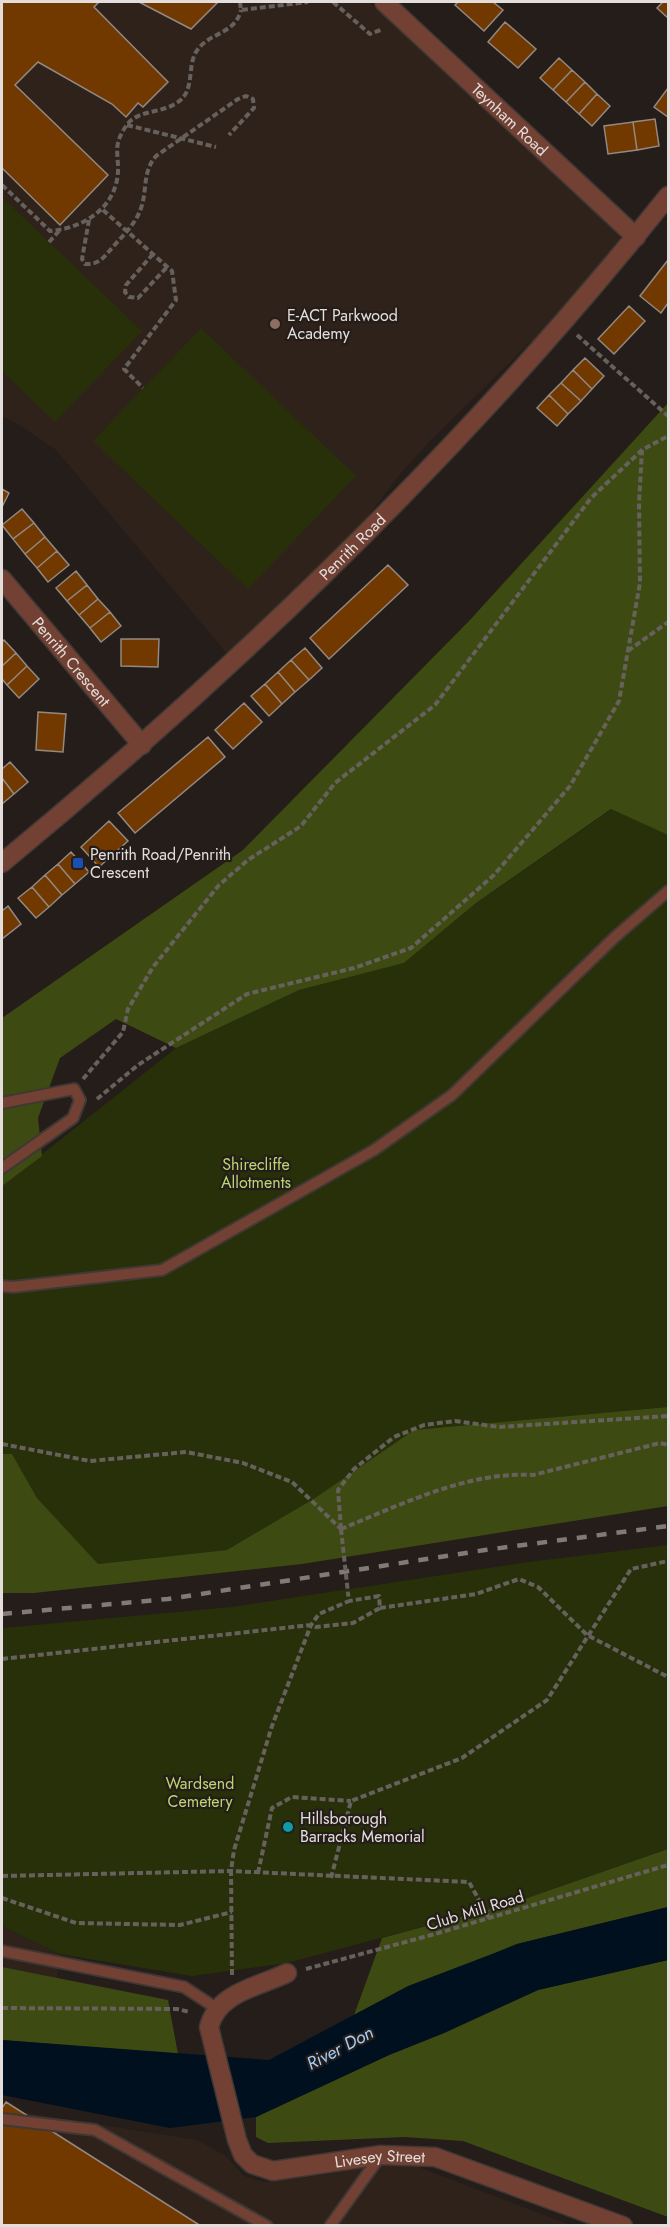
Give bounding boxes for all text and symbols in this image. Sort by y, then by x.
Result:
street label: Teynham Road [466,78,553,161]
place label: E-ACT Parkwood Academy [287,304,398,345]
marker: E-ACT Parkwood Academy [268,317,282,331]
street label: Penrith Road [314,509,391,586]
street label: Penrith Crescent [27,612,116,712]
place label: Penrith Road/Penrith Crescent [90,843,231,884]
marker: Penrith Road/Penrith Crescent [71,856,85,870]
park label: Shirecliffe Allotments [221,1153,291,1194]
park label: Wardsend Cemetery [166,1772,234,1813]
place label: Hillsborough Barracks Memorial [300,1807,425,1848]
marker: Hillsborough Barracks Memorial [281,1820,295,1834]
street label: Club Mill Road [424,1885,527,1936]
water label: River Don [302,2019,378,2077]
street label: Livesey Street [333,2144,426,2174]

